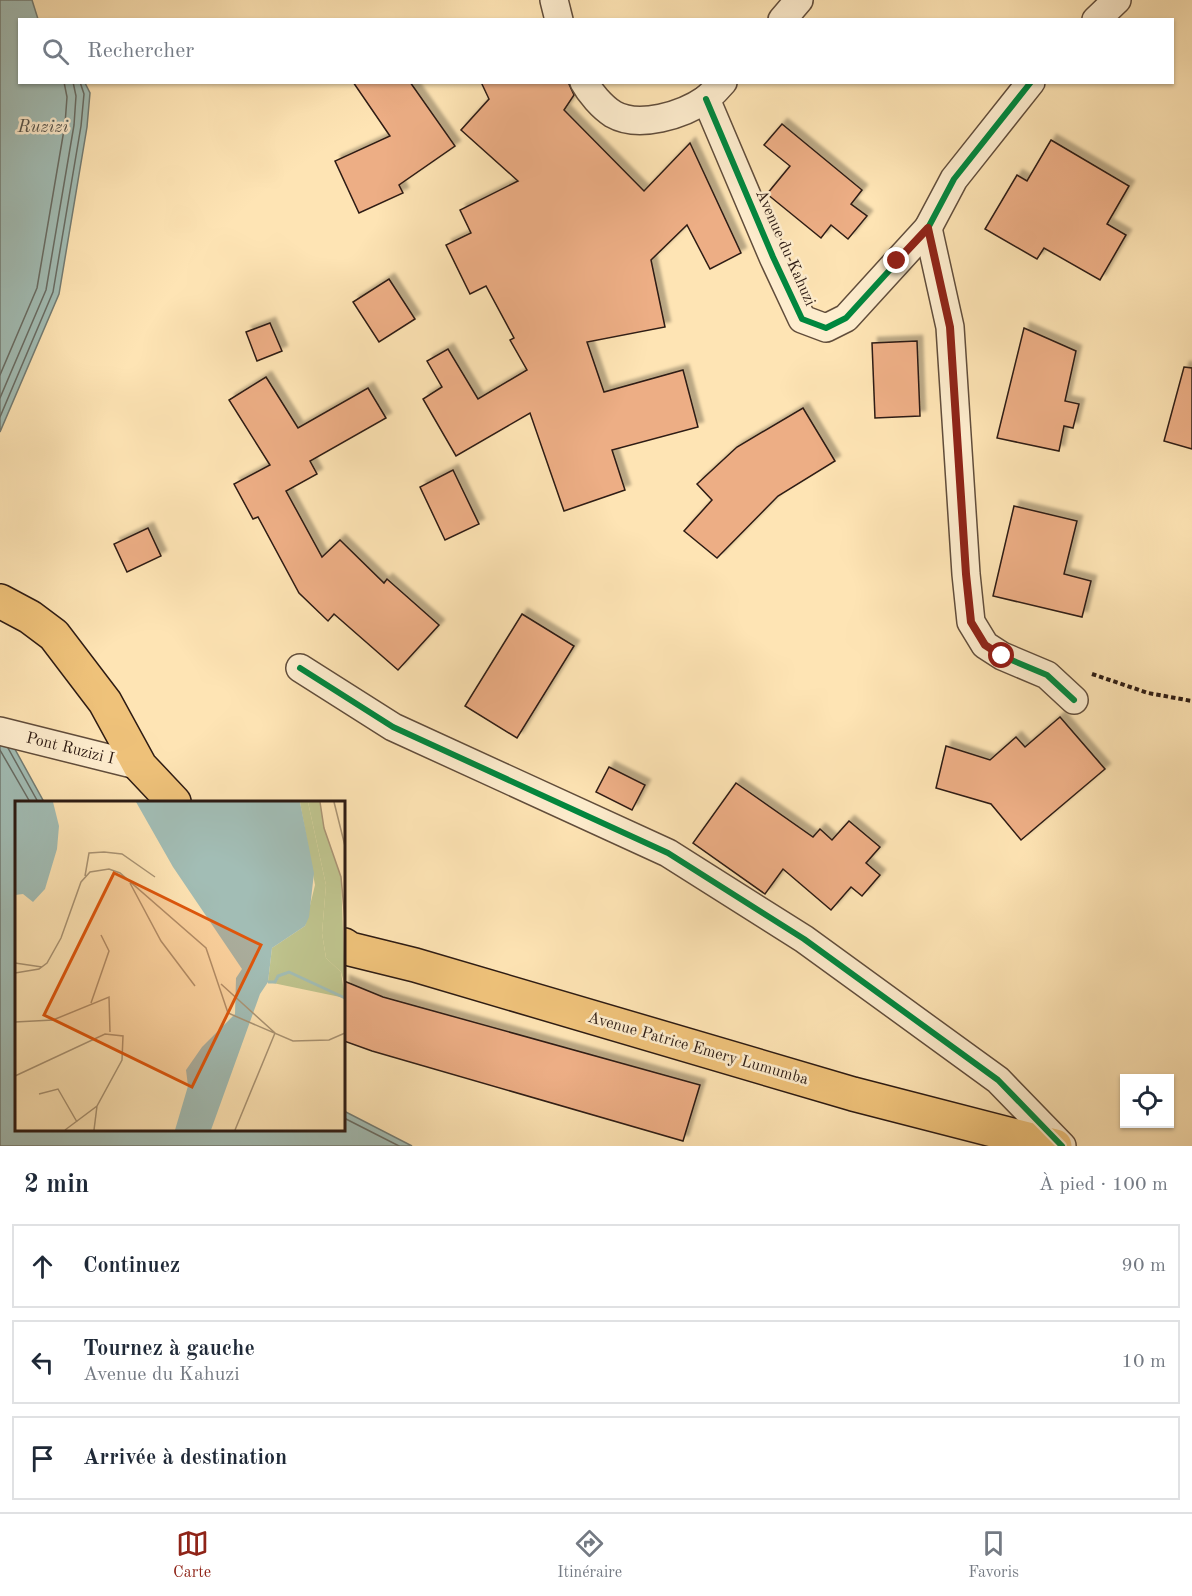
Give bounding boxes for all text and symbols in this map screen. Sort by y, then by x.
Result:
search box [18,18,1174,84]
icon: search [39,35,72,68]
text: Rechercher [87,40,194,62]
water label: Ruzizi [16,118,69,136]
street label: Avenue du Kahuzi [752,188,818,308]
route end [883,247,909,273]
route start [988,642,1014,668]
street label: Pont Ruzizi I [24,730,116,768]
inset map [15,801,345,1131]
street label: Avenue Patrice Emery Lumumba [586,1010,810,1088]
map controls [1120,1074,1174,1128]
button: locate [1120,1074,1174,1128]
text: 2 min [24,1172,89,1198]
text: À pied · 100 m [1039,1175,1168,1195]
icon: ahead [26,1250,59,1283]
text: Continuez [83,1255,180,1277]
text: 90 m [1121,1256,1166,1276]
text: Tournez à gauche [83,1338,255,1360]
icon: left [26,1346,59,1379]
text: 10 m [1121,1352,1166,1372]
text: Avenue du Kahuzi [83,1365,240,1385]
icon: arrive [26,1442,59,1475]
text: Arrivée à destination [83,1447,287,1469]
tab: Carte [173,1527,211,1583]
tab: Itinéraire [557,1527,622,1583]
tab: Favoris [968,1527,1019,1583]

